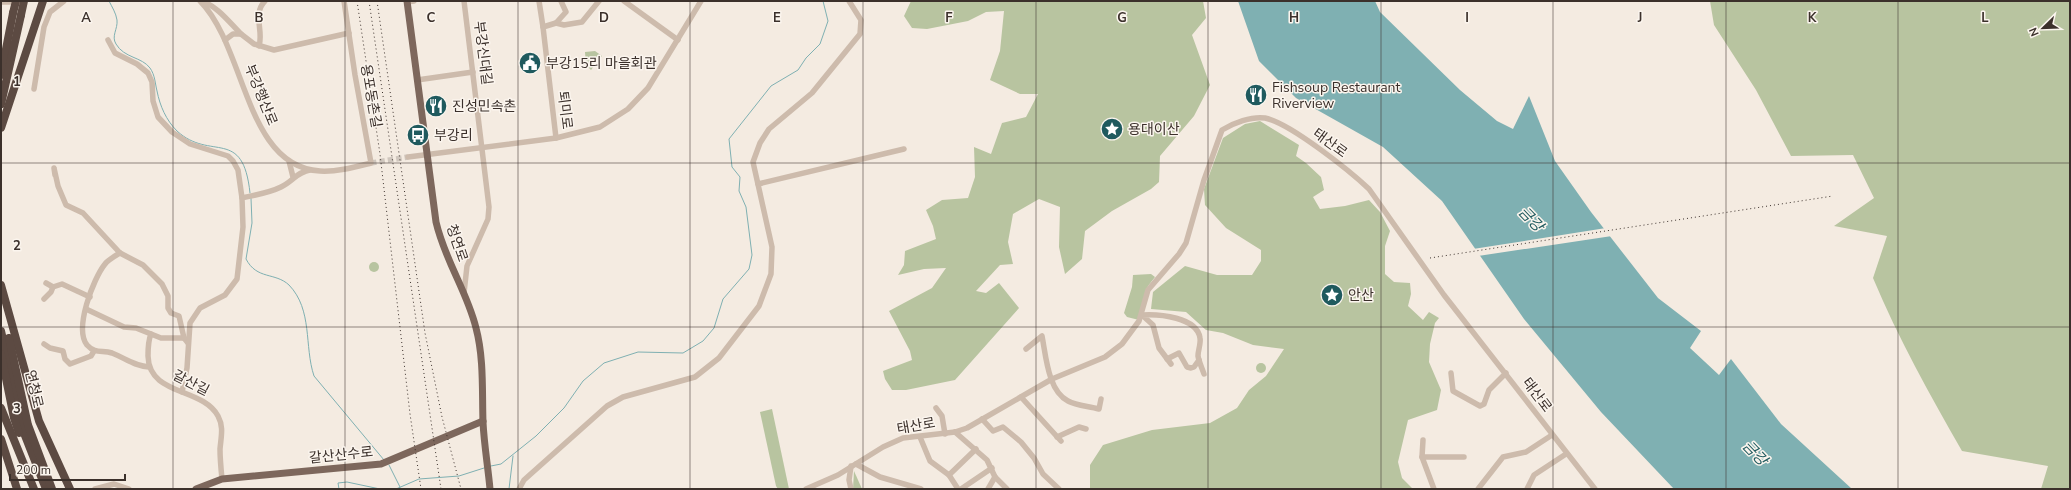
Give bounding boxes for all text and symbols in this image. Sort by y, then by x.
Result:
north arrow [2023,8,2063,48]
text: A [81,9,91,27]
text: B [255,9,264,27]
text: C [427,9,436,27]
text: D [599,9,609,27]
text: E [773,9,781,27]
text: F [945,9,953,27]
text: G [1117,9,1127,27]
text: H [1289,9,1299,27]
text: I [1465,9,1469,27]
text: J [1637,9,1642,27]
text: K [1808,9,1817,27]
text: L [1981,9,1989,27]
street label: 부강신대길 [470,20,496,86]
text: N [2026,25,2043,38]
public building icon: 부강15리 마을회관 [517,50,543,76]
place label: 부강15리 마을회관 [546,54,657,73]
street label: 부강행산로 [240,62,282,129]
street label: 용포동촌길 [356,63,386,129]
text: 1 [13,73,21,91]
place label: Fishsoup Restaurant Riverview [1272,78,1401,113]
restaurant icon: Fishsoup Restaurant Riverview [1243,82,1269,108]
street label: 퇴미로 [553,90,577,130]
restaurant icon: 진성민속촌 [423,93,449,119]
place label: 진성민속촌 [452,97,517,116]
place icon: 용대이산 [1099,116,1125,142]
place label: 용대이산 [1128,120,1180,139]
bus stop icon: 부강리 [405,122,431,148]
street label: 태산로 [1309,124,1351,162]
place label: 부강리 [434,126,473,145]
water label: 금강 [1514,202,1549,237]
street label: 청연로 [442,222,472,264]
text: 2 [13,237,21,255]
place icon: 안산 [1319,282,1345,308]
place label: 안산 [1348,286,1374,305]
street label: 갈산길 [169,366,213,400]
street label: 연청로 [20,368,48,410]
street label: 태산로 [1518,374,1556,416]
text: 3 [13,400,21,418]
street label: 태산로 [895,413,937,439]
water label: 금강 [1738,436,1773,471]
street label: 갈산산수로 [308,442,374,468]
scale bar [10,456,125,482]
text: 200 m [16,462,51,478]

